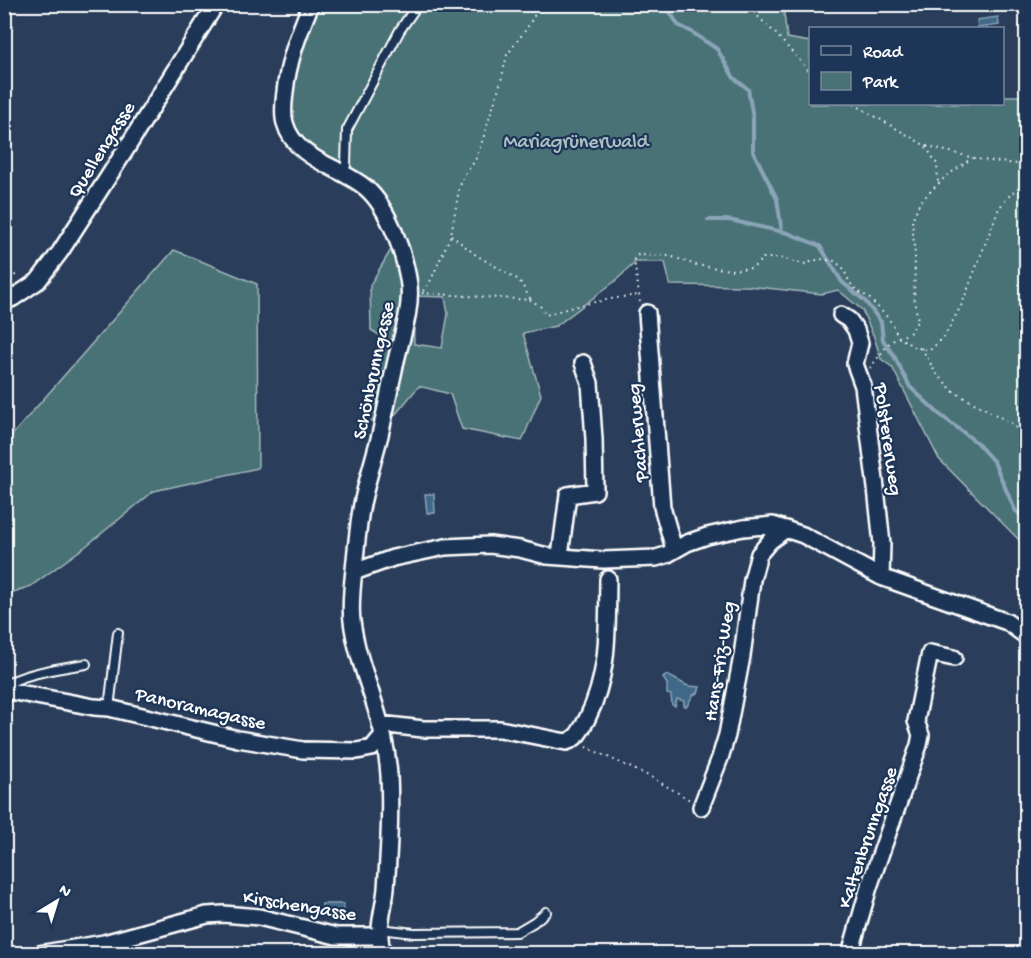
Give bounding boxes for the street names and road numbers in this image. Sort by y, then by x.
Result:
street label: Quellengasse [64,98,142,203]
street label: Schönbrunngasse [350,299,401,442]
street label: Polstererweg [867,381,906,497]
street label: Pachlerweg [624,383,655,484]
street label: Hans-Friz-Weg [701,600,742,723]
street label: Panoramagasse [132,684,268,737]
street label: Kaltenbrunngasse [834,764,905,912]
street label: Kirschengasse [241,887,359,928]

